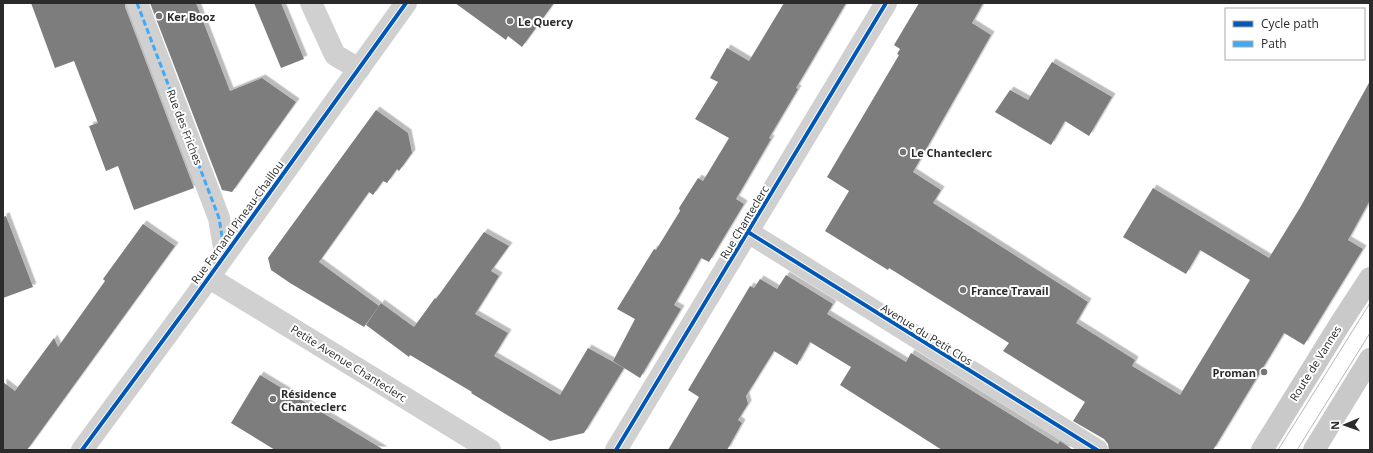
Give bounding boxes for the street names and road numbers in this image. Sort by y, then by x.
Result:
street label: Rue des Friches [164,87,206,167]
street label: Rue Fernand Pineau-Chaillou [187,158,287,286]
street label: Rue Chanteclerc [716,182,772,262]
street label: Avenue du Petit Clos [878,300,976,368]
street label: Petite Avenue Chanteclerc [288,321,410,405]
street label: Route de Vannes [1286,322,1344,404]

